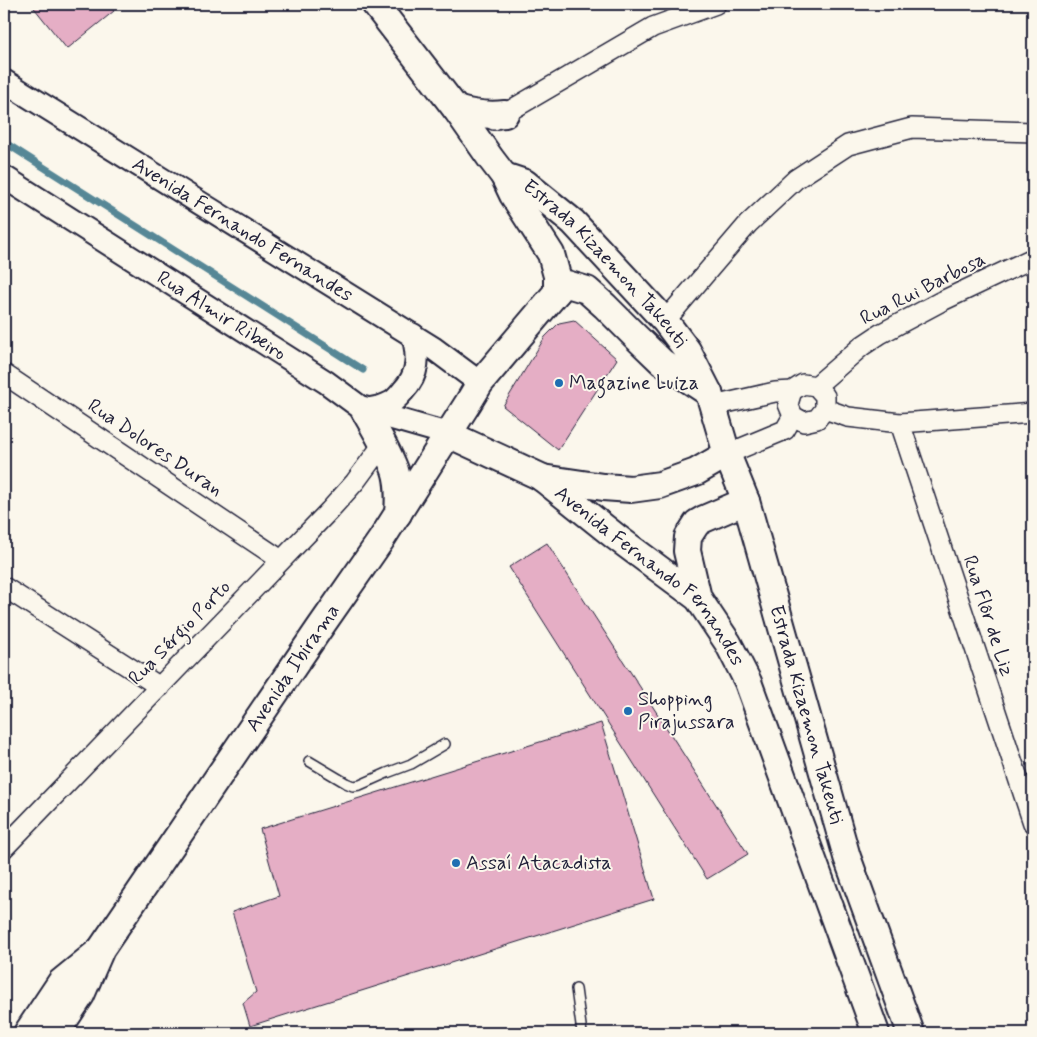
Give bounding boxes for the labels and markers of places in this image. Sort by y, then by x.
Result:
place label: Magazine Luiza [569,370,699,399]
marker: Magazine Luiza [553,377,565,389]
place label: Shopping Pirajussara [638,686,735,736]
marker: Shopping Pirajussara [622,705,634,717]
place label: Assaí Atacadista [466,850,612,877]
marker: Assaí Atacadista [450,857,462,869]

